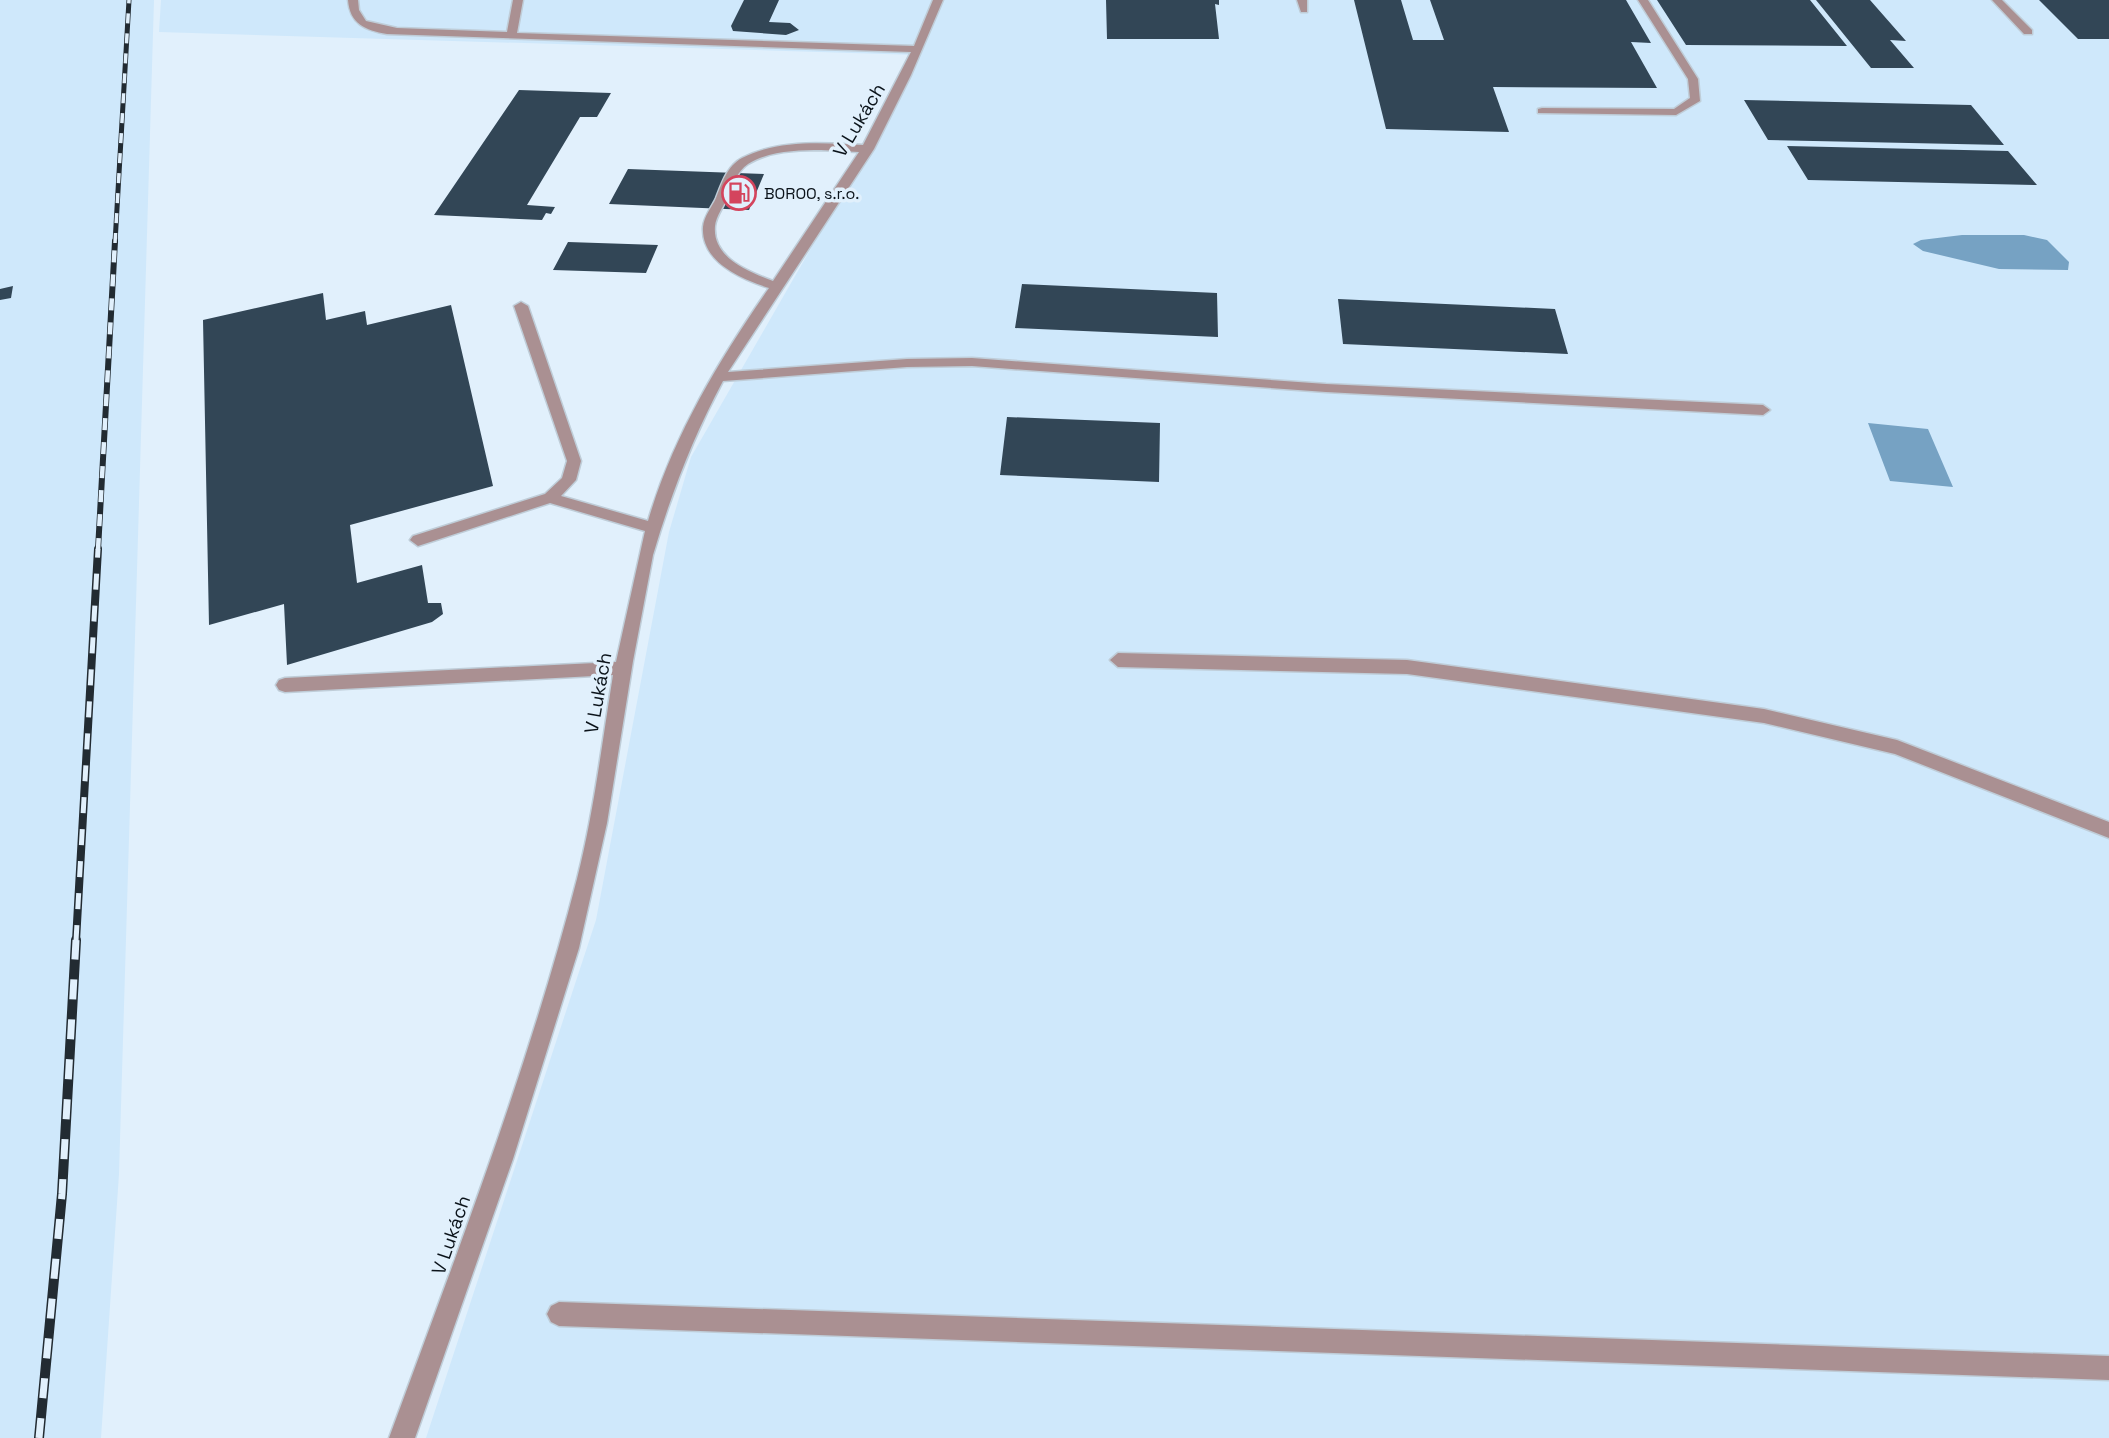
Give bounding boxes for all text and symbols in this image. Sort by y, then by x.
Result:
street label: V Lukách [827,78,891,162]
fuel station icon: BOROO, s.r.o. [720,174,758,212]
place label: BOROO, s.r.o. [764,183,859,204]
street label: V Lukách [579,650,617,736]
street label: V Lukách [426,1192,476,1278]

